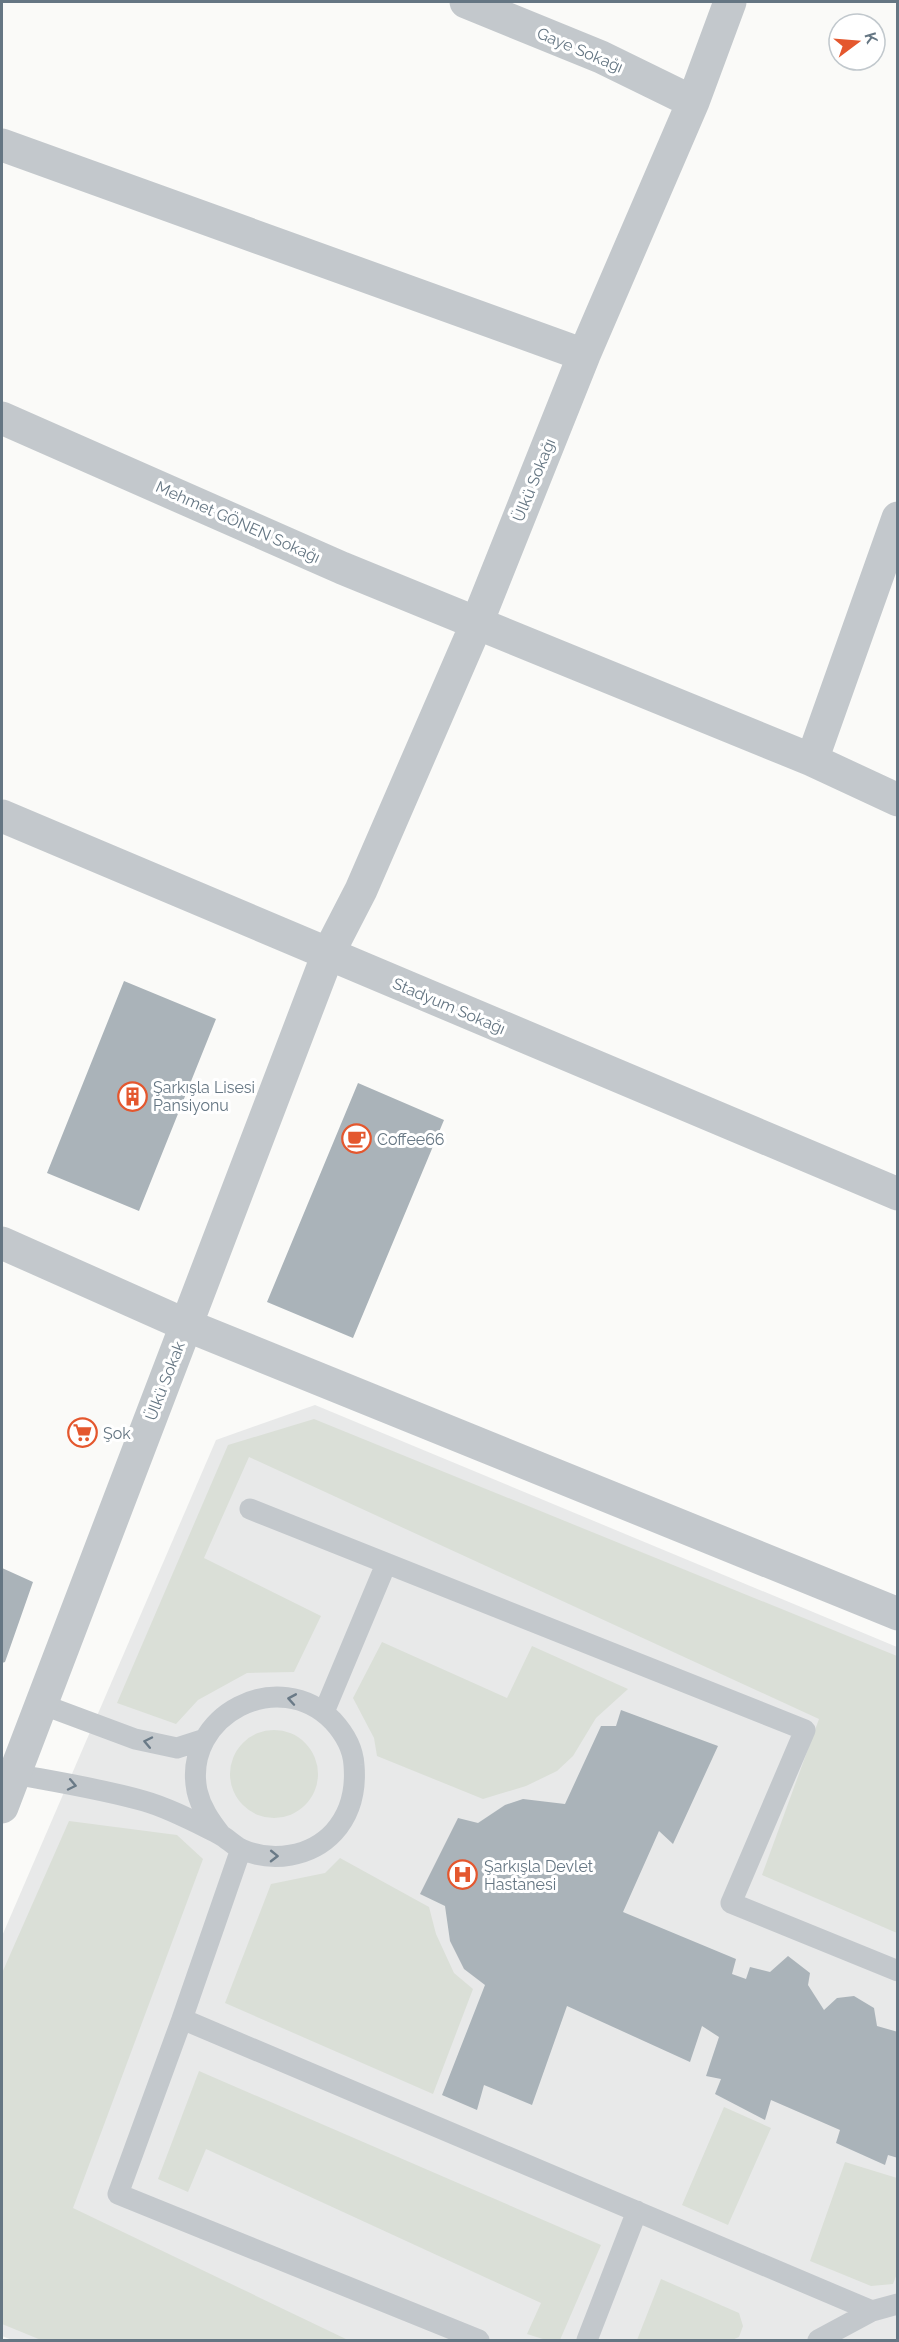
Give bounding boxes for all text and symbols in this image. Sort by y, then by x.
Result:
north arrow [827,12,887,72]
street label: Gaye Sokağı [534,23,626,77]
text: K [860,30,882,46]
street label: Ülkü Sokağı [508,435,559,524]
street label: Mehmet GÖNEN Sokağı [153,476,324,567]
street label: Stadyum Sokağı [390,974,508,1038]
place label: Şarkışla Lisesi Pansiyonu [153,1078,255,1115]
building icon: Şarkışla Lisesi Pansiyonu [116,1080,148,1112]
cafe icon: Coffee66 [340,1123,372,1155]
place label: Coffee66 [377,1130,445,1149]
street label: Ülkü Sokak [140,1338,189,1423]
supermarket icon: Şok [66,1417,98,1449]
place label: Şok [103,1424,131,1443]
one-way arrow [288,1693,298,1706]
one-way arrow [143,1736,153,1749]
one-way arrow [67,1778,77,1791]
one-way arrow [269,1849,278,1862]
place label: Şarkışla Devlet Hastanesi [484,1857,594,1894]
hospital icon: Şarkışla Devlet Hastanesi [447,1859,479,1891]

